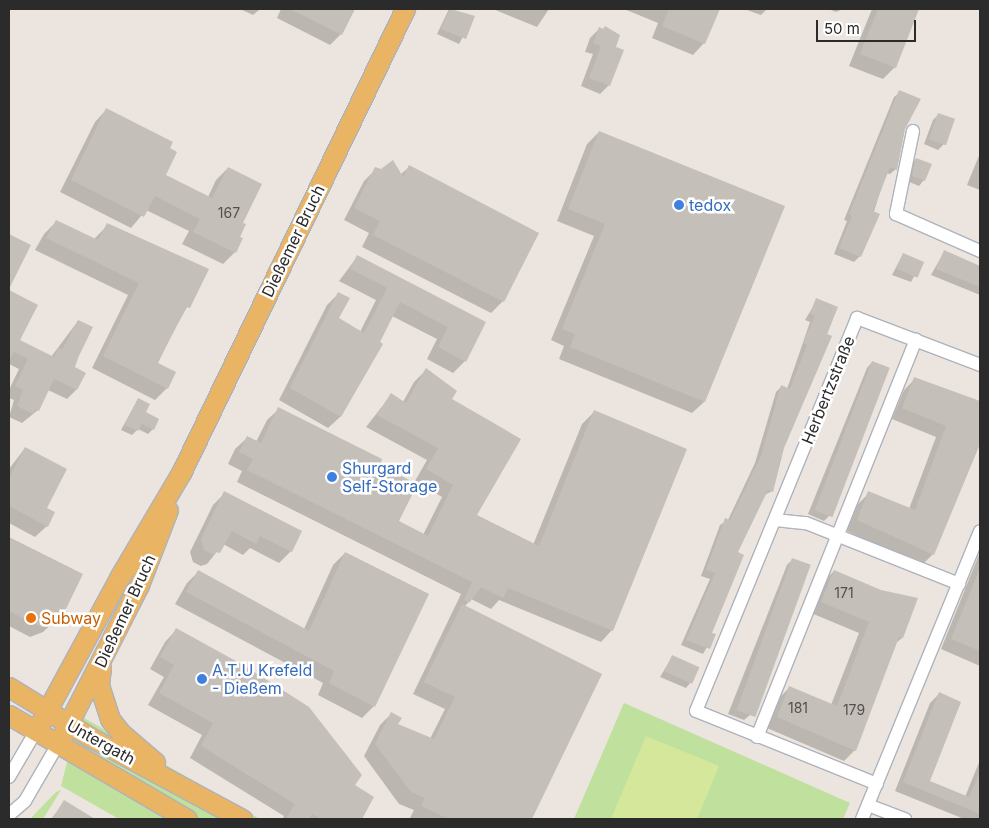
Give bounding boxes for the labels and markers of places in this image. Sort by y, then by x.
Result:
place label: tedox [689,195,731,215]
marker: tedox [673,199,685,211]
place label: Shurgard Self-Storage [342,458,437,496]
marker: Shurgard Self-Storage [326,471,338,483]
place label: Subway [41,608,101,628]
marker: Subway [25,612,37,624]
place label: A.T.U Krefeld - Dießem [212,660,312,698]
marker: A.T.U Krefeld - Dießem [196,673,208,685]

